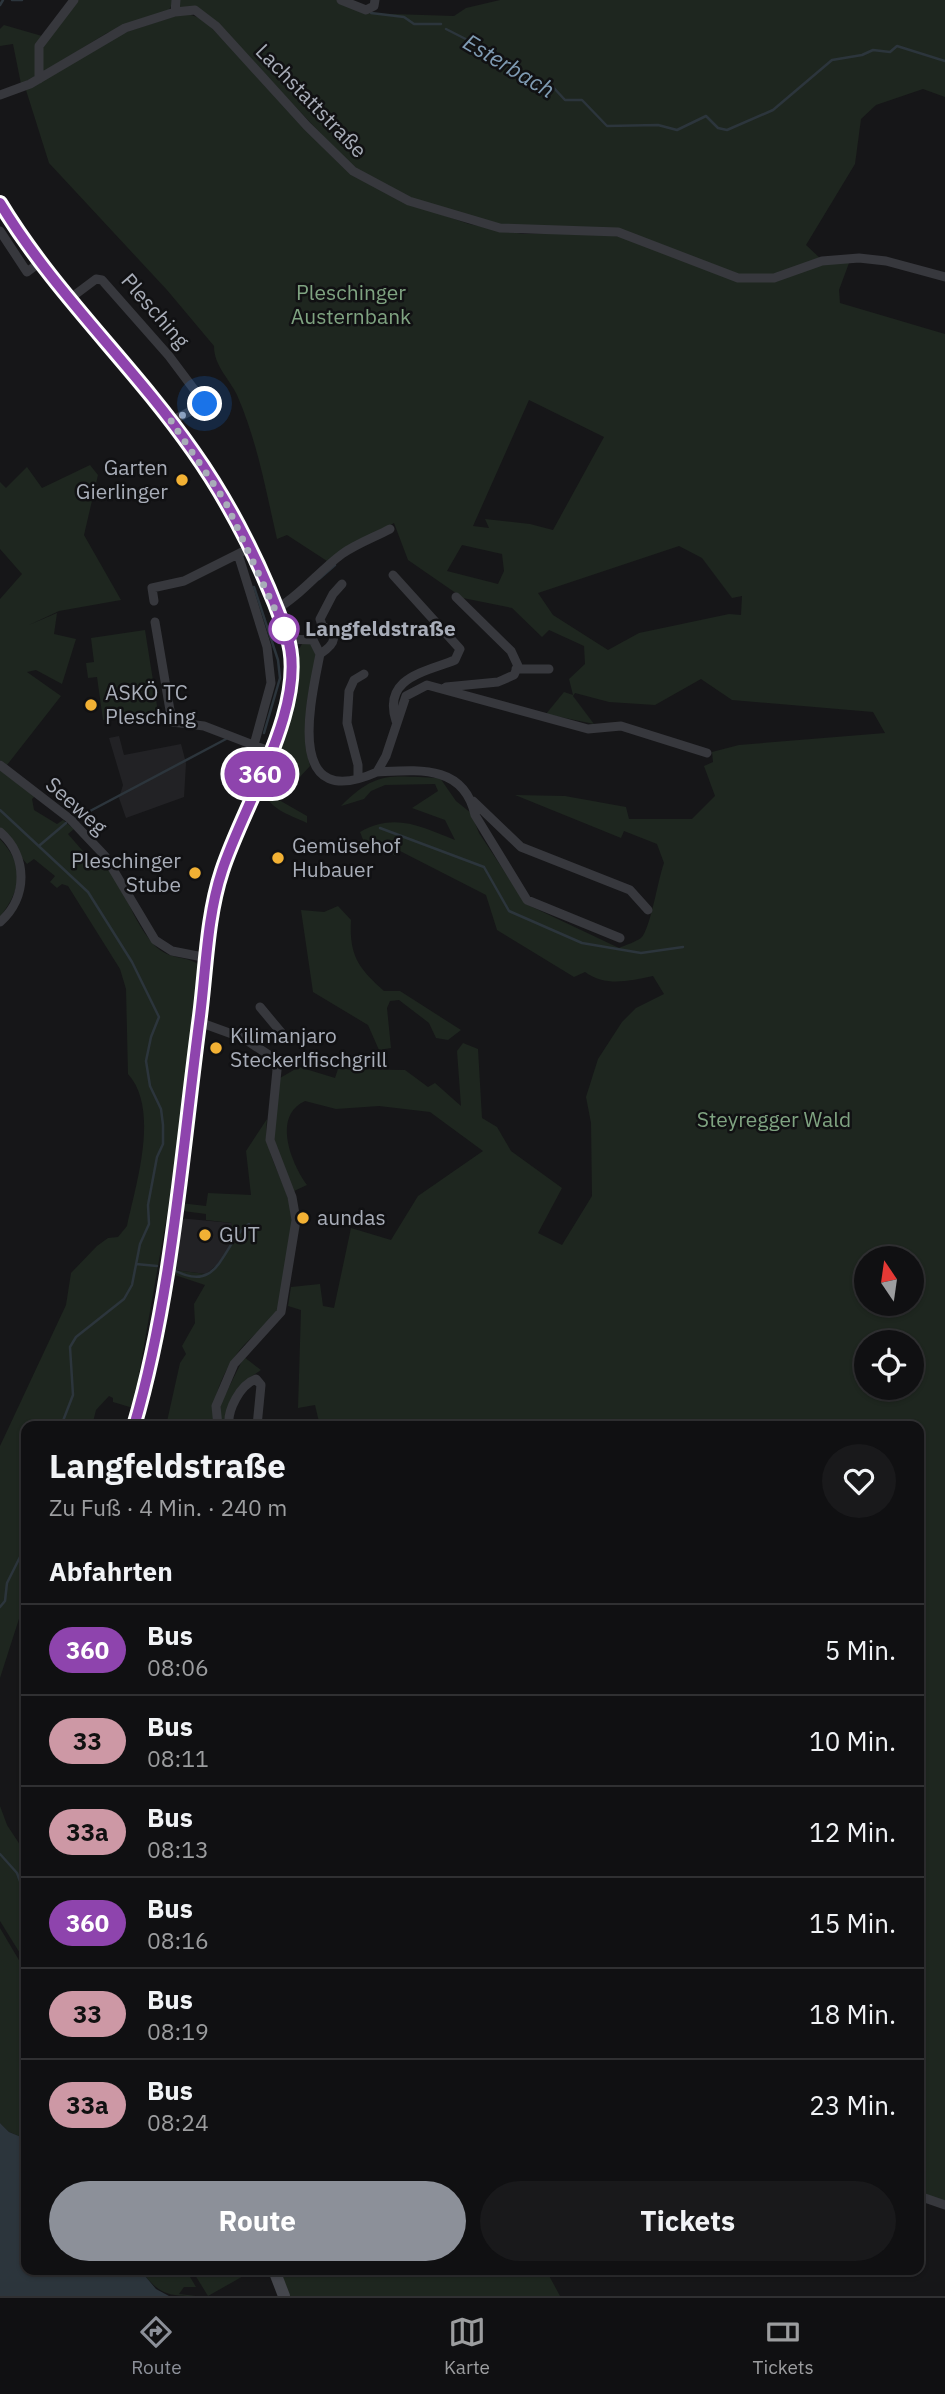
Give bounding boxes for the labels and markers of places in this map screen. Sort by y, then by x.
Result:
place label: Garten Gierlinger [76,453,168,505]
marker: Garten Gierlinger [174,472,190,488]
marker: Langfeldstraße [269,614,299,644]
place label: Langfeldstraße [305,614,456,642]
place label: ASKÖ TC Plesching [105,678,196,730]
marker: ASKÖ TC Plesching [83,697,99,713]
place label: Gemüsehof Hubauer [292,831,401,883]
place label: Pleschinger Stube [71,846,181,898]
marker: Gemüsehof Hubauer [270,850,286,866]
marker: Pleschinger Stube [187,865,203,881]
place label: Kilimanjaro Steckerlfischgrill [230,1021,388,1073]
marker: Kilimanjaro Steckerlfischgrill [208,1040,224,1056]
place label: aundas [317,1203,386,1231]
marker: aundas [295,1210,311,1226]
place label: GUT [219,1220,260,1248]
marker: GUT [197,1227,213,1243]

